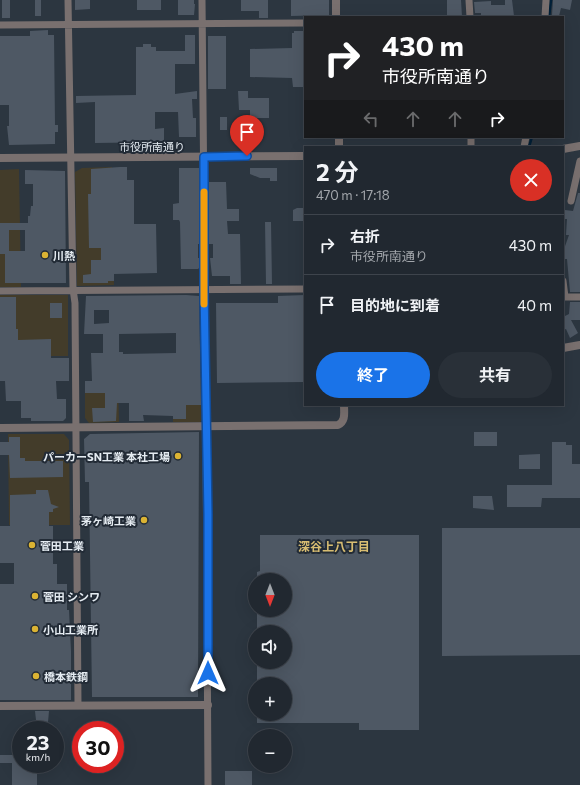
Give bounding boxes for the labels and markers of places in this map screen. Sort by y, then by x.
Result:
pin [230,115,264,156]
place label: 川熱 [53,249,76,262]
marker: 川熱 [40,250,50,260]
place label: パーカーSN工業 本社工場 [43,450,170,463]
marker: パーカーSN工業 本社工場 [173,451,183,461]
place label: 茅ヶ崎工業 [81,514,136,527]
marker: 茅ヶ崎工業 [139,515,149,525]
place label: 菅田工業 [40,539,84,552]
marker: 菅田工業 [27,540,37,550]
place label: 菅田 シンワ [43,590,100,603]
marker: 菅田 シンワ [30,591,40,601]
place label: 小山工業所 [43,623,98,636]
marker: 小山工業所 [30,624,40,634]
place label: 橋本鉄鋼 [44,670,88,683]
marker: 橋本鉄鋼 [31,671,41,681]

